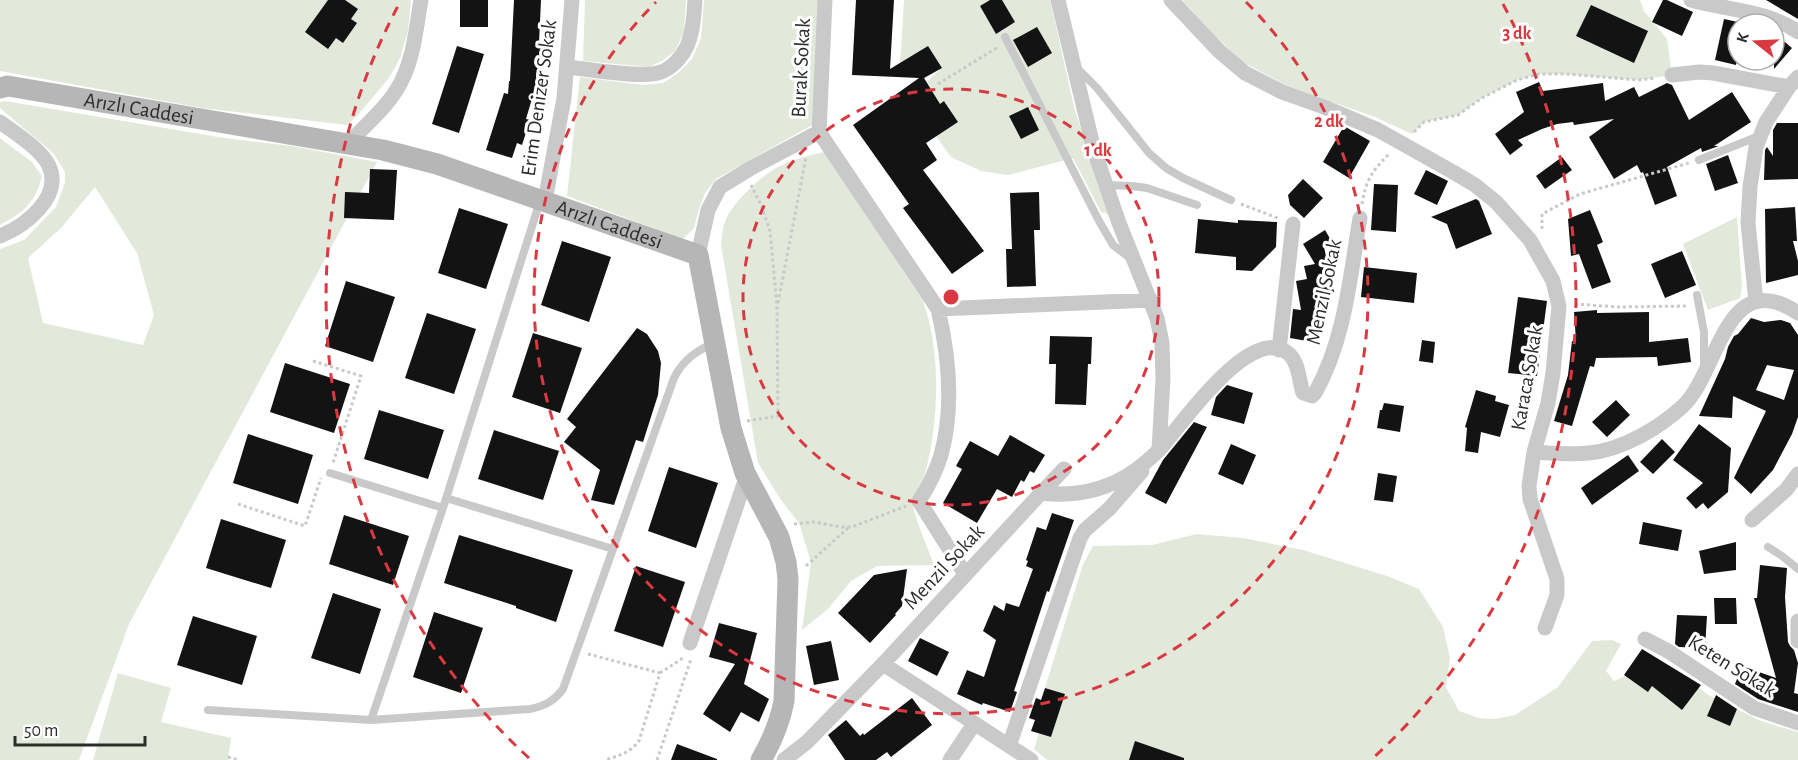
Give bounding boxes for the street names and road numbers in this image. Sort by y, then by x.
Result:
street label: Burak Sokak [788,17,814,118]
street label: Erim Denizer Sokak [518,18,560,178]
street label: Arızlı Caddesi [82,89,195,128]
street label: Arızlı Caddesi [553,196,665,252]
street label: Menzil Sokak [1303,237,1346,347]
street label: Karaca Sokak [1507,323,1547,432]
street label: Menzil Sokak [900,520,989,613]
street label: Keten Sokak [1684,631,1780,701]

